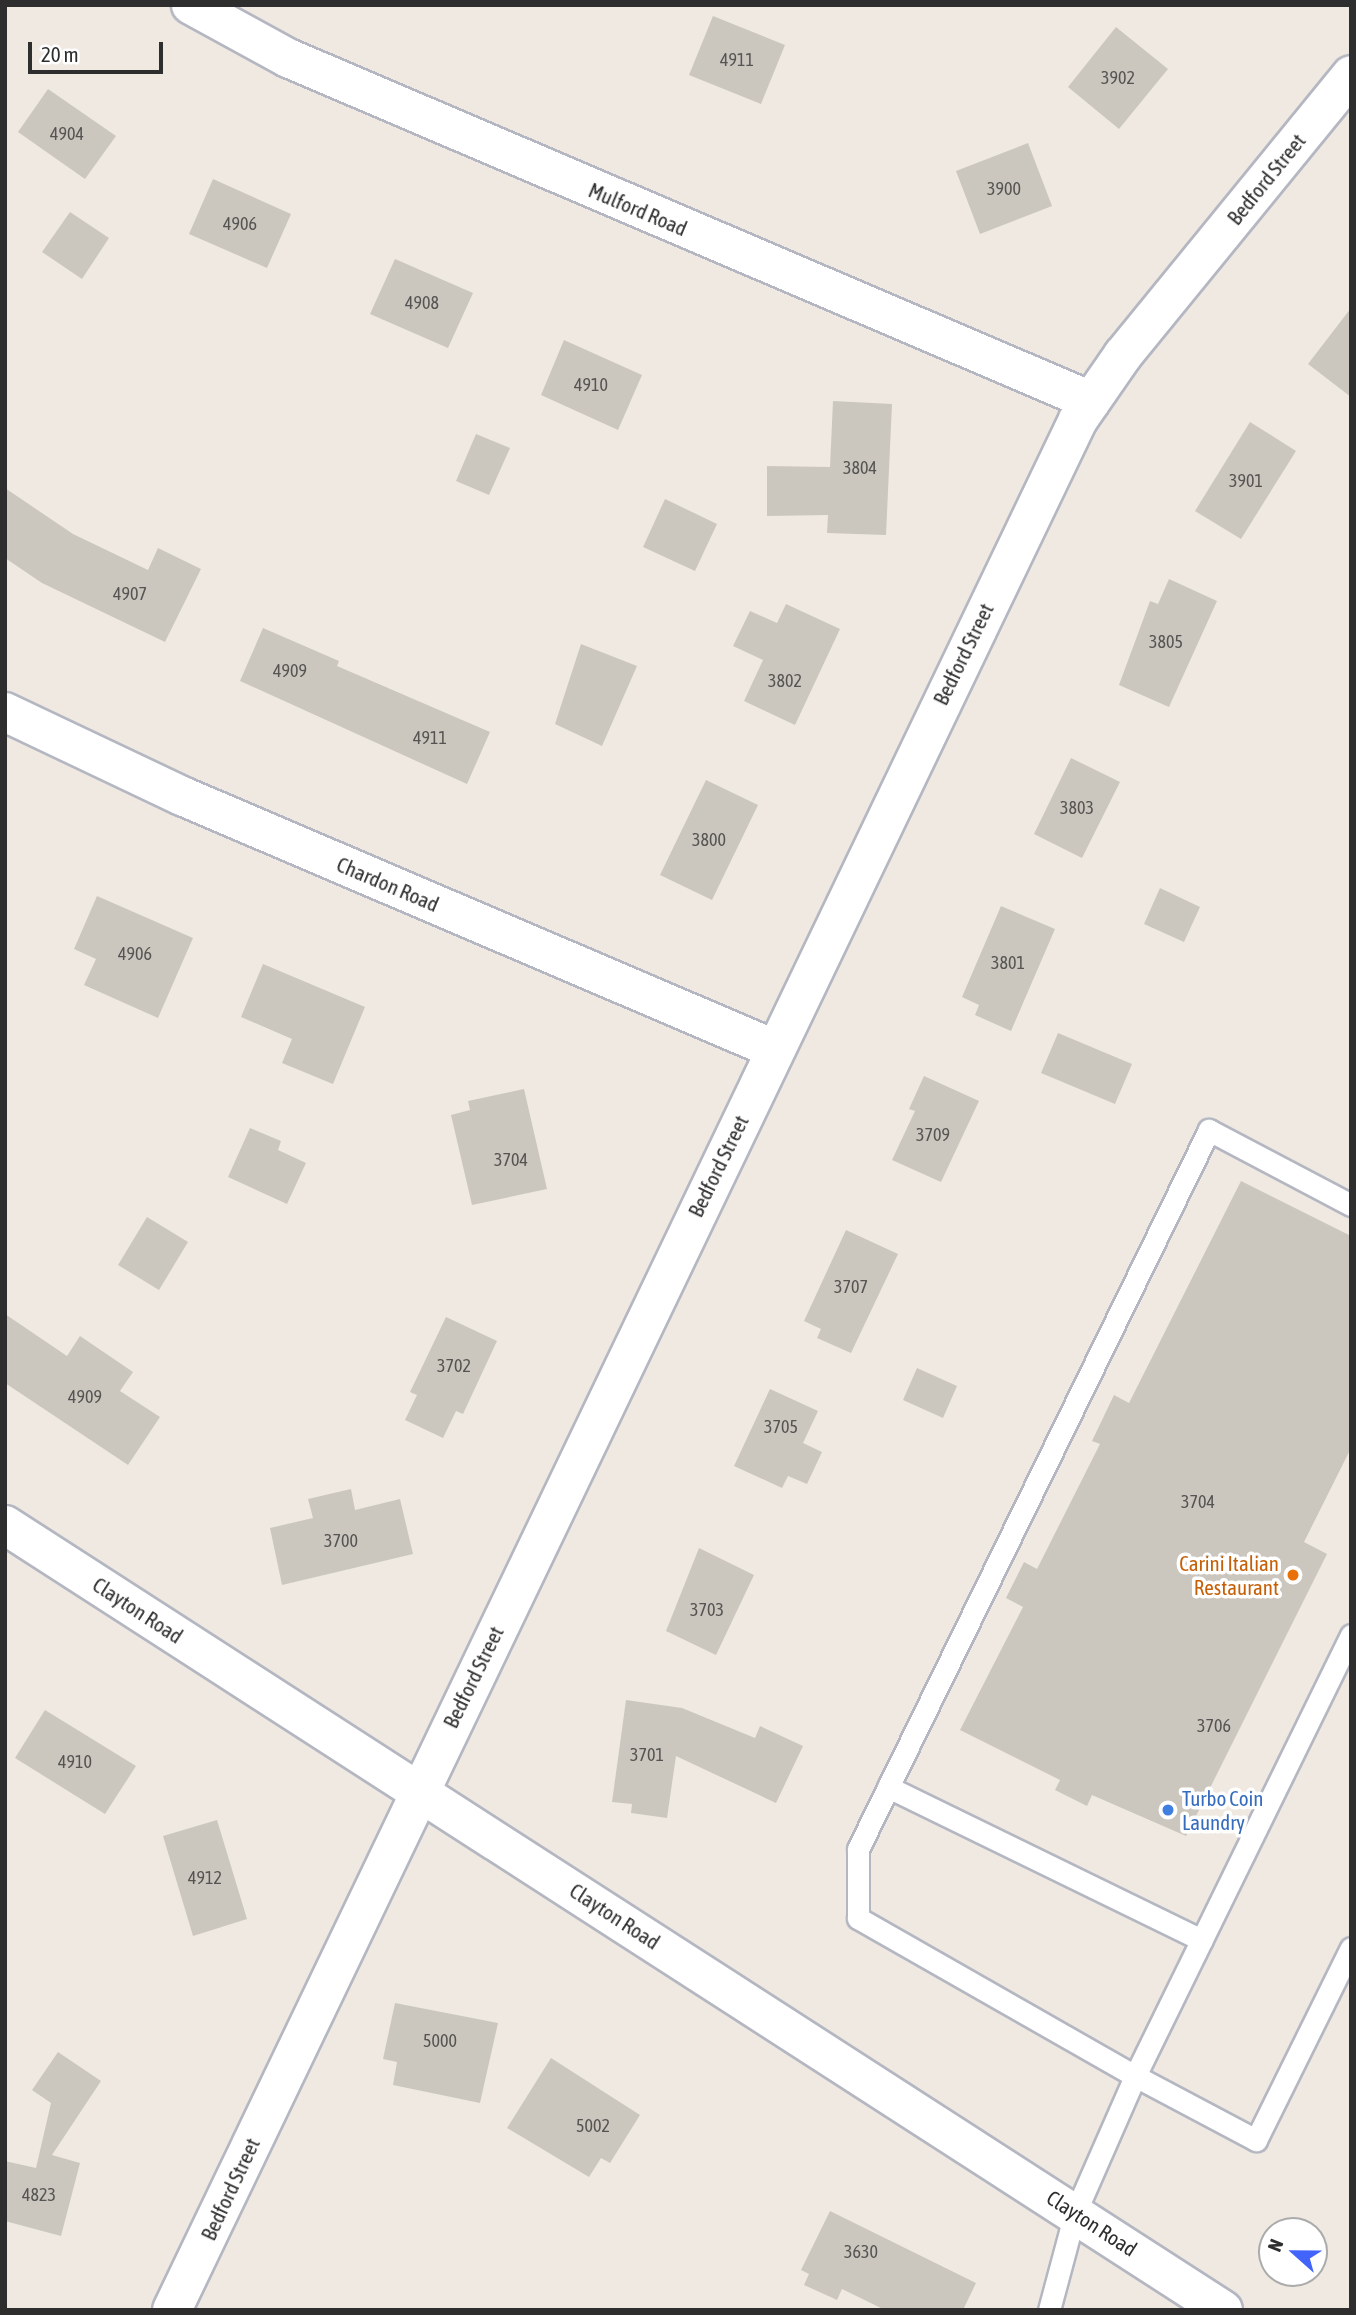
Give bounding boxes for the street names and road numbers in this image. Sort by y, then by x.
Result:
street label: Bedford Street [1222,128,1310,230]
street label: Mulford Road [585,177,691,241]
street label: Bedford Street [928,599,998,709]
street label: Chardon Road [333,851,443,917]
street label: Bedford Street [683,1111,753,1221]
street label: Clayton Road [88,1572,188,1648]
street label: Bedford Street [438,1622,508,1732]
street label: Clayton Road [565,1878,665,1954]
street label: Bedford Street [195,2134,265,2244]
street label: Clayton Road [1042,2185,1142,2261]

